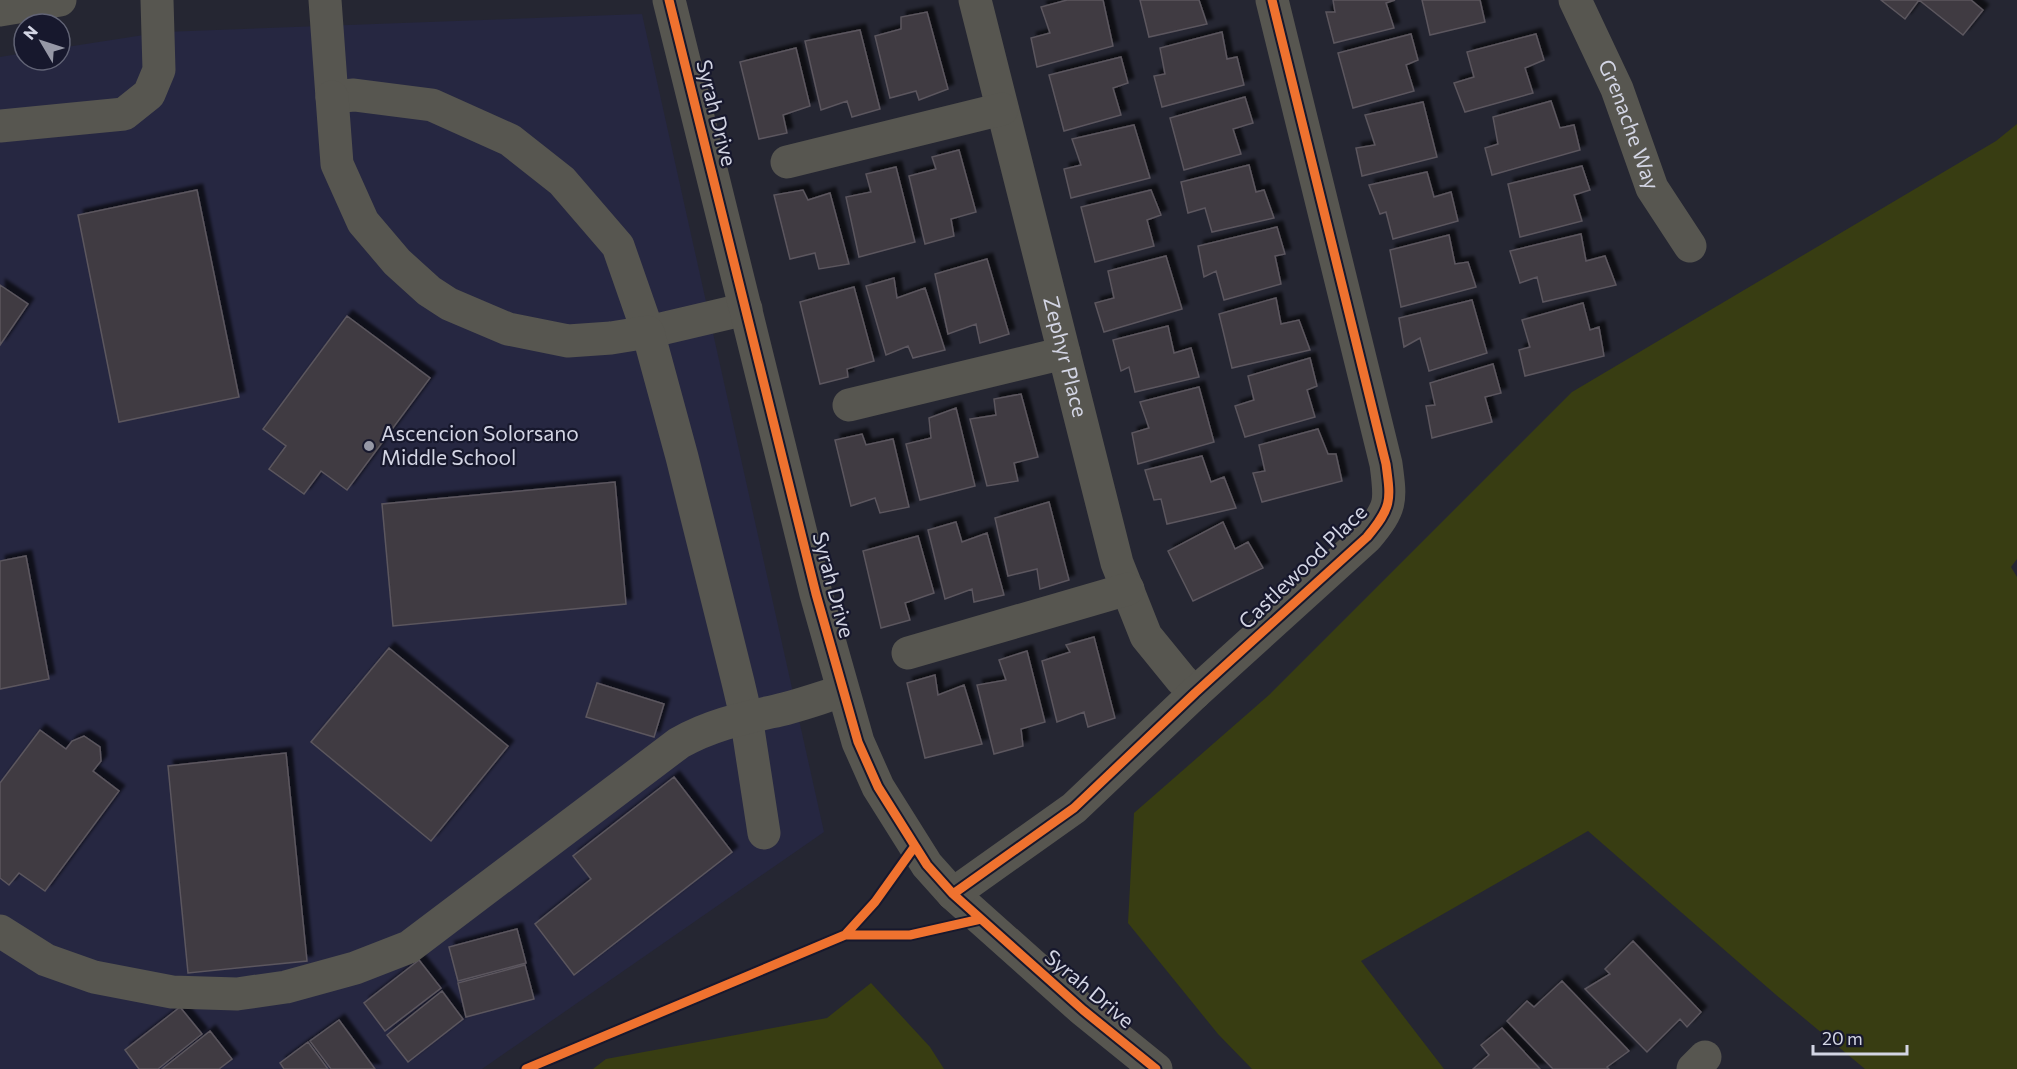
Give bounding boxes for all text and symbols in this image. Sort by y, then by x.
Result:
north arrow [12,12,72,72]
text: N [19,22,41,43]
street label: Grenache Way [1594,55,1666,193]
street label: Syrah Drive [692,57,743,168]
street label: Zephyr Place [1039,293,1094,419]
place label: Ascencion Solorsano Middle School [381,420,579,469]
marker: Ascencion Solorsano Middle School [362,439,376,453]
street label: Castlewood Place [1233,498,1371,633]
street label: Syrah Drive [808,529,861,640]
street label: Syrah Drive [1040,943,1140,1032]
scale bar [1813,1018,1908,1056]
text: 20 m [1822,1027,1863,1049]

